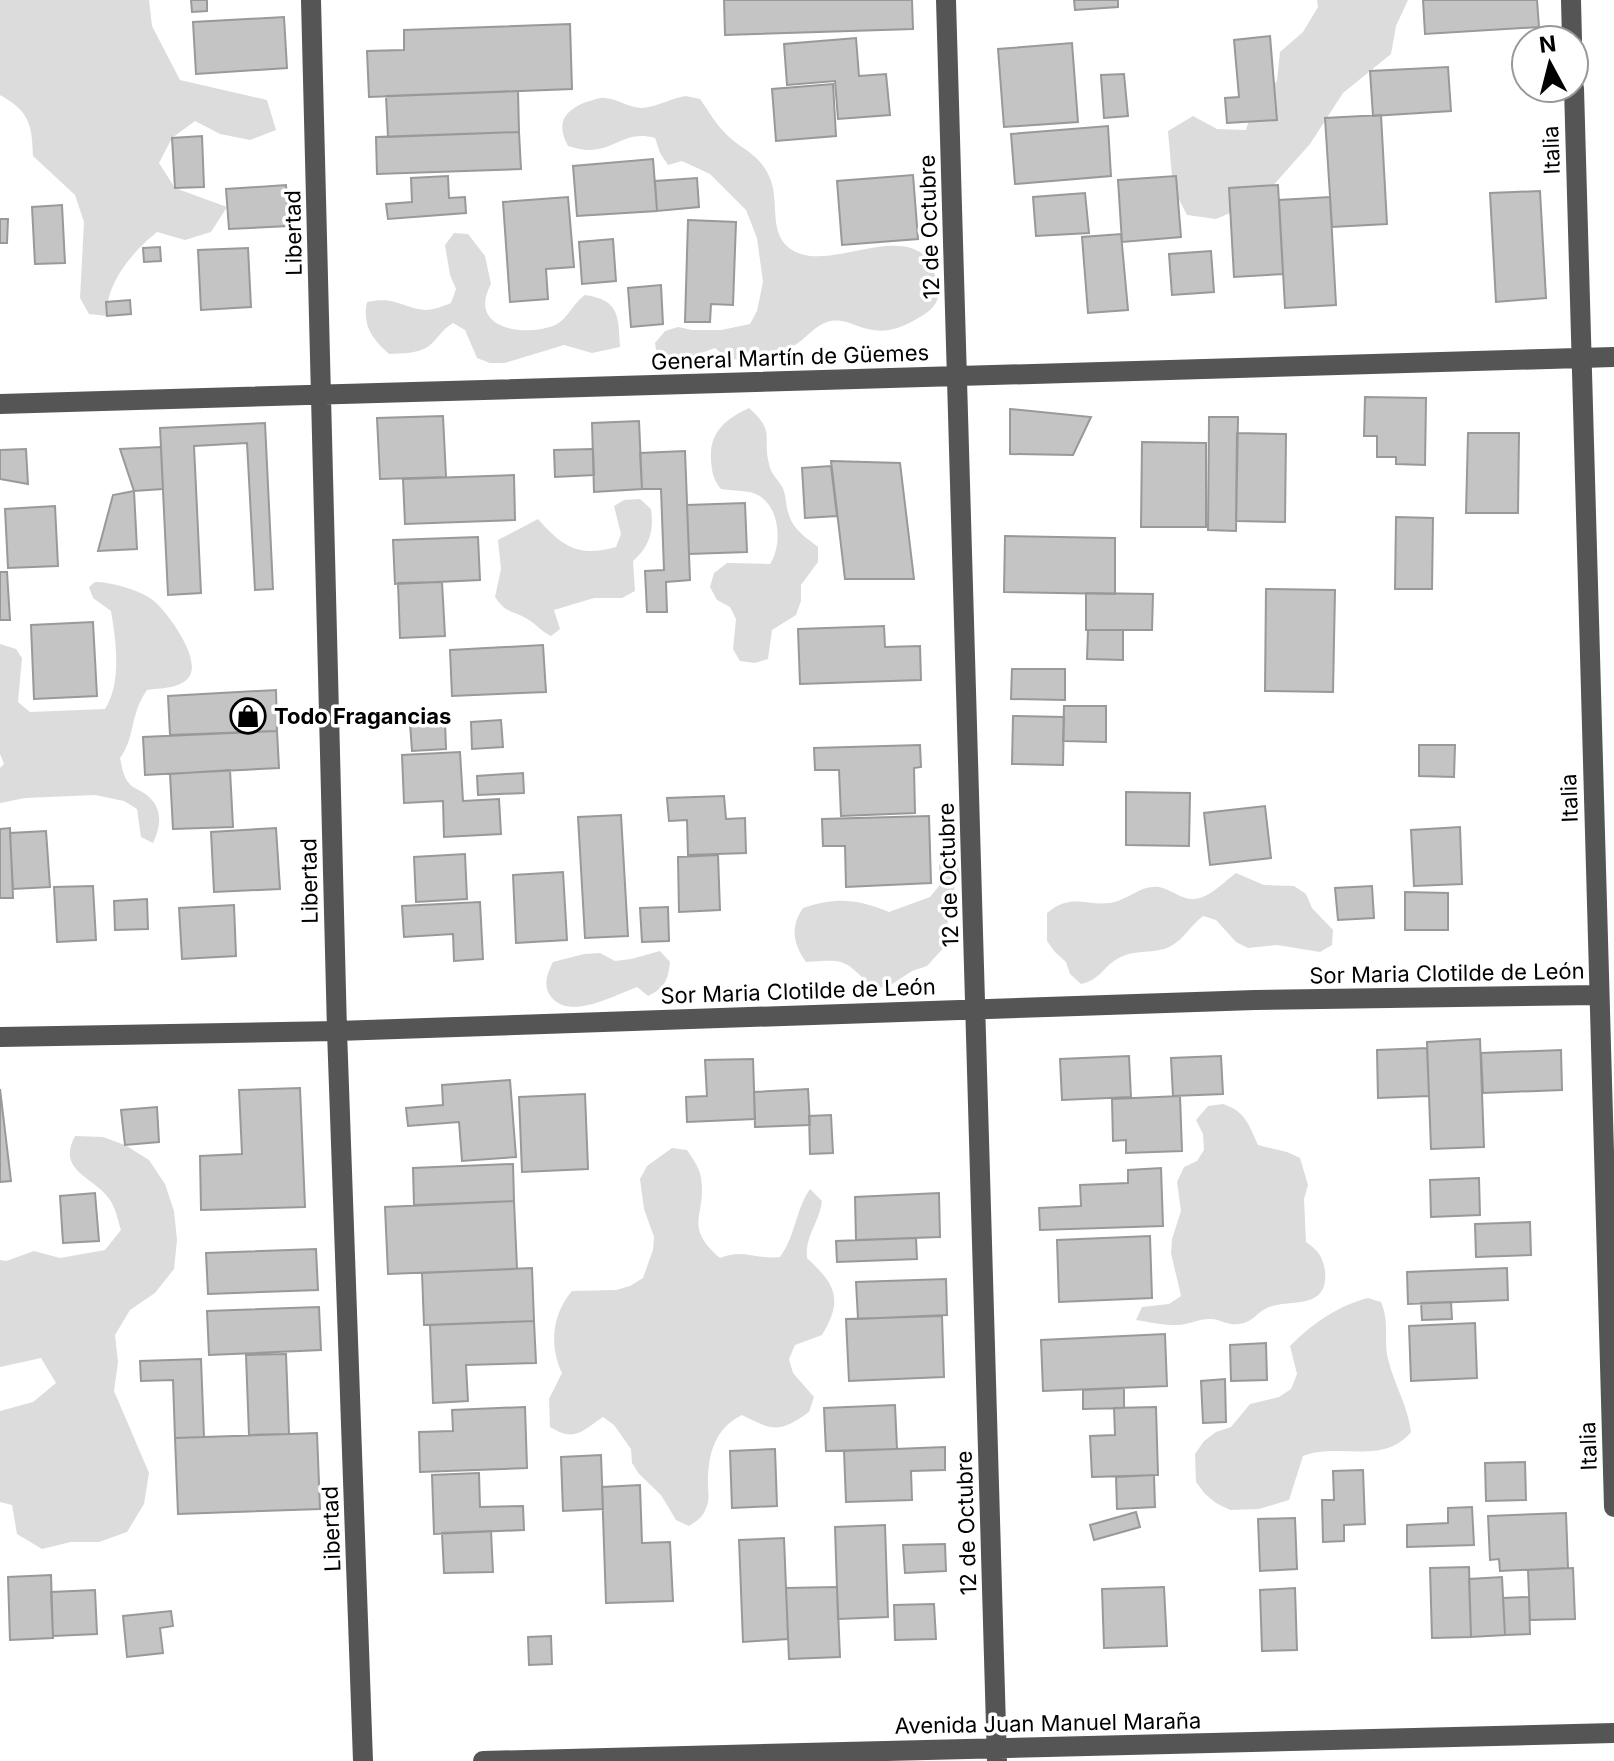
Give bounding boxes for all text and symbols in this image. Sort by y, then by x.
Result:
north arrow [1510,24,1590,104]
text: N [1538,30,1557,58]
street label: Italia [1537,125,1565,175]
street label: 12 de Octubre [913,154,945,300]
street label: Libertad [279,190,307,276]
street label: General Martín de Güemes [651,339,929,375]
shop icon: Todo Fragancias [229,697,267,735]
place label: Todo Fragancias [274,703,451,729]
street label: Italia [1555,773,1583,823]
street label: 12 de Octubre [932,802,964,948]
street label: Libertad [295,838,323,924]
street label: Sor Maria Clotilde de León [1309,958,1585,988]
street label: Sor Maria Clotilde de León [660,973,936,1009]
street label: Italia [1574,1421,1602,1471]
street label: 12 de Octubre [950,1450,982,1596]
street label: Libertad [317,1486,345,1572]
street label: Avenida Juan Manuel Maraña [894,1707,1202,1739]

